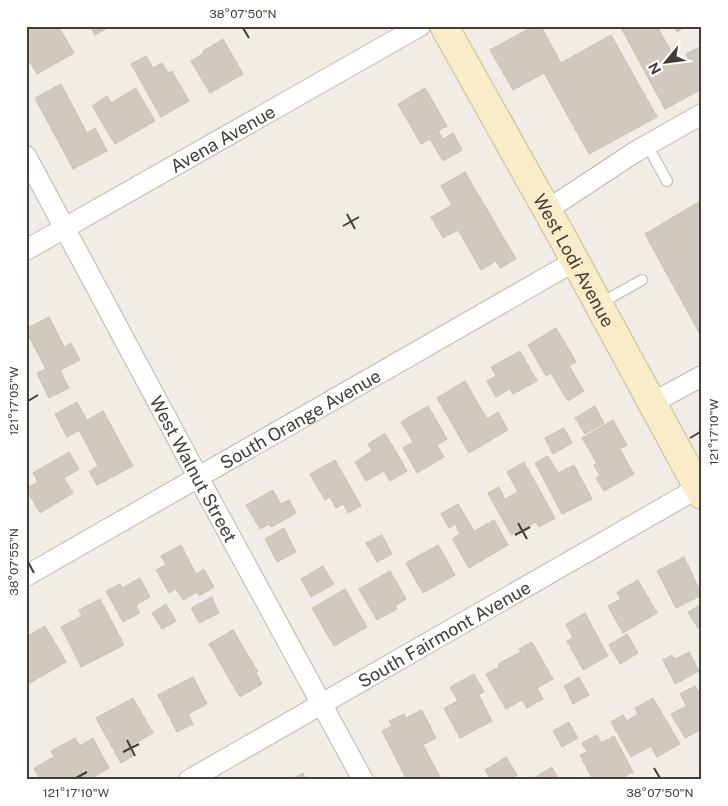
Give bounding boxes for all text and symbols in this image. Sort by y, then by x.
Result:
text: 38°07'50"N [209,7,277,21]
north arrow [640,38,690,88]
text: N [645,60,664,77]
street label: Avena Avenue [166,100,279,176]
street label: West Lodi Avenue [529,190,619,330]
street label: South Orange Avenue [216,364,384,473]
text: 121°17'05"W [7,366,21,436]
street label: West Walnut Street [146,392,242,546]
text: 121°17'10"W [707,398,721,465]
text: 38°07'55"N [7,528,21,596]
street label: South Fairmont Avenue [354,576,534,691]
text: 121°17'10"W [43,786,110,800]
text: 38°07'50"N [626,786,694,800]

